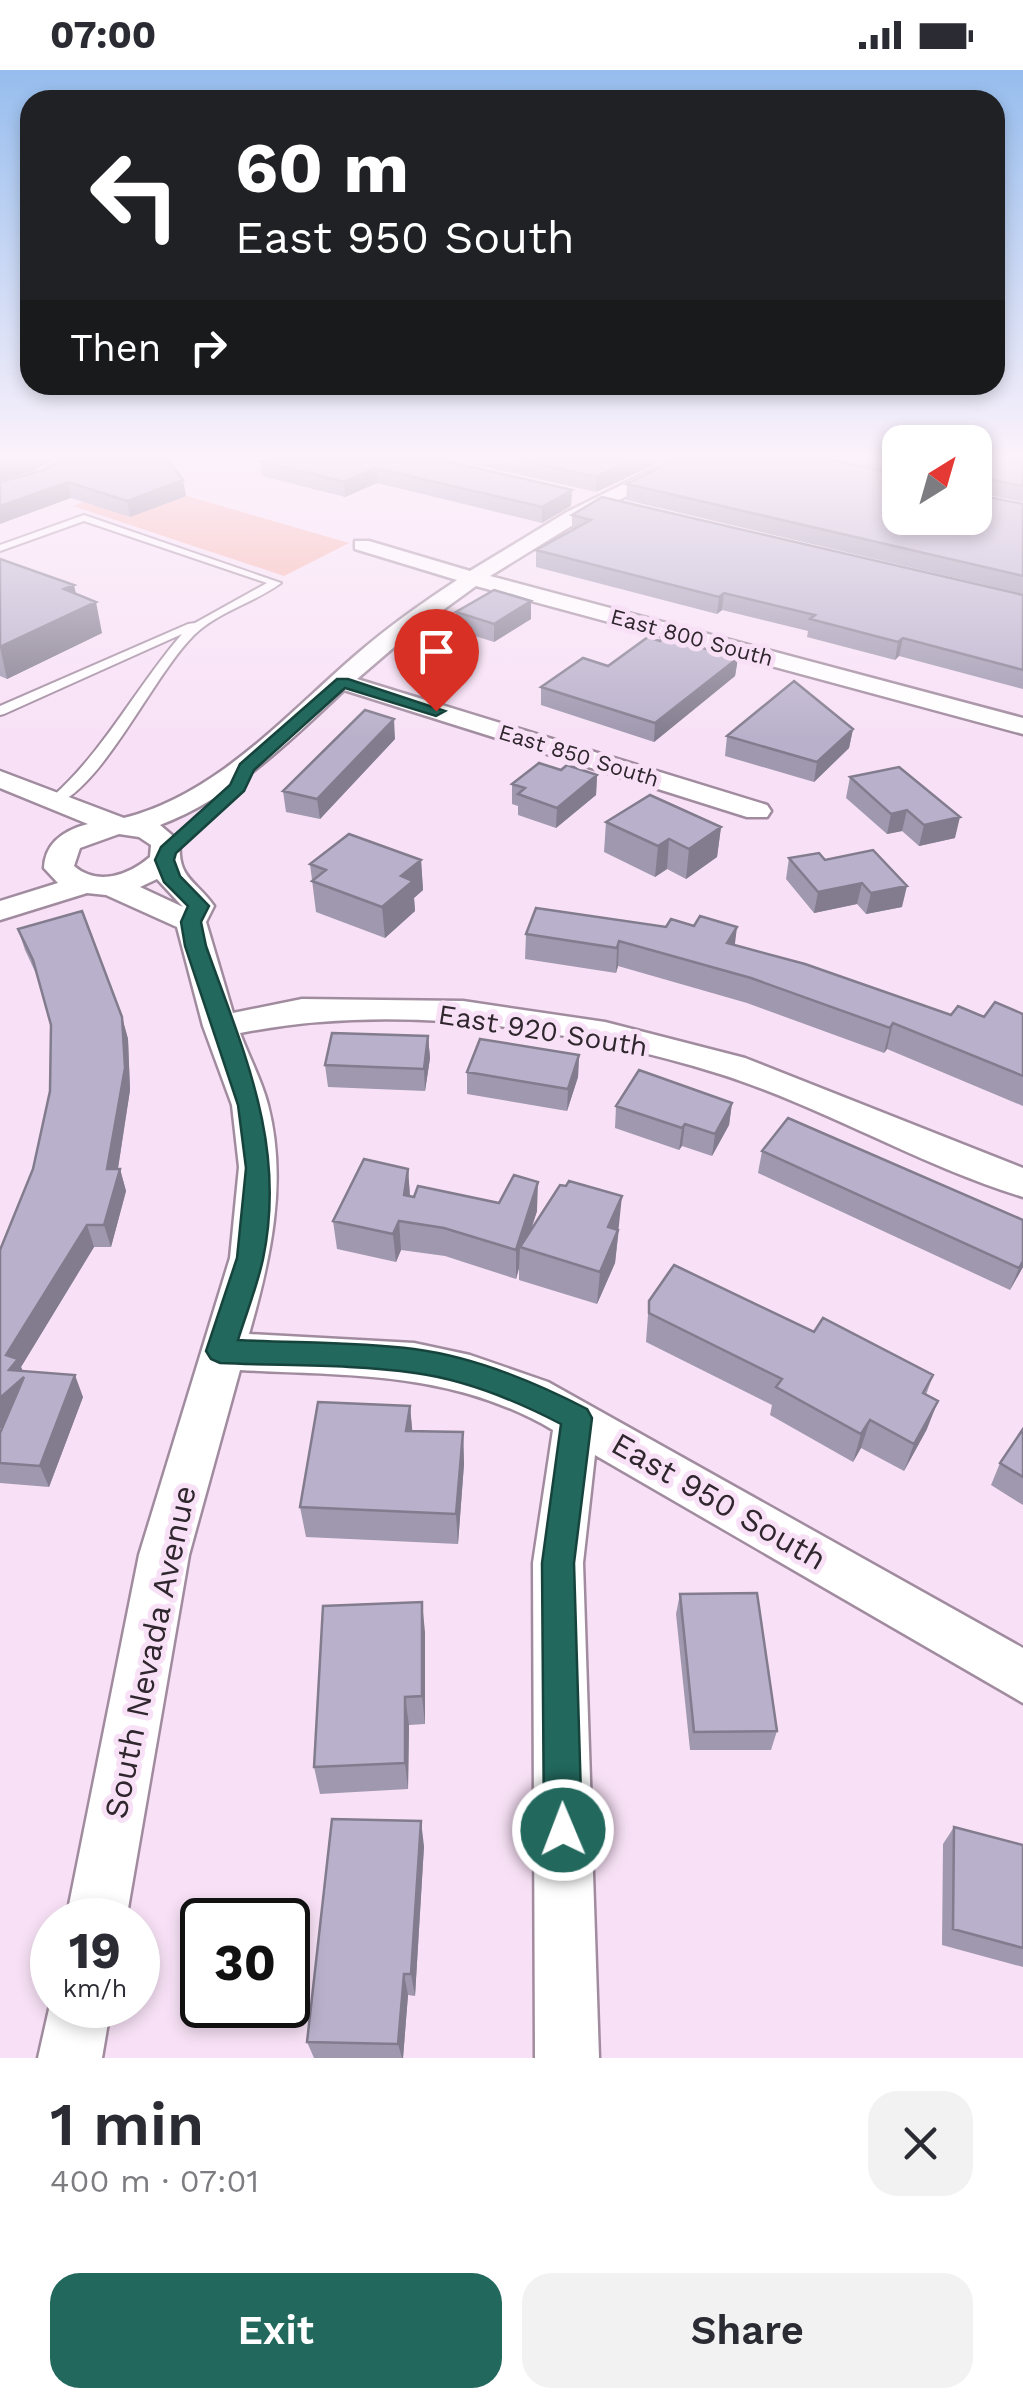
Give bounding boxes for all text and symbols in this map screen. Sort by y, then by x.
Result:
text: 07:00 [50,13,156,57]
text: 60 m [235,127,409,209]
icon: left [70,130,200,260]
text: East 950 South [235,211,575,264]
icon: right [181,320,236,375]
text: Then [70,326,161,370]
north arrow [882,425,992,535]
map controls [882,425,992,535]
street label: East 800 South [608,604,776,671]
pin [394,609,479,712]
icon: arrive [409,624,464,679]
street label: East 850 South [496,719,662,792]
street label: East 920 South [436,998,650,1063]
street label: East 950 South [605,1424,833,1578]
street label: South Nevada Avenue [96,1482,204,1822]
position arrow [511,1778,615,1882]
speed limit sign: 30 [180,1898,310,2028]
text: 19 [69,1921,121,1980]
text: km/h [63,1974,127,2003]
text: 1 min [50,2089,204,2160]
button: close [868,2091,973,2196]
text: 400 m · 07:01 [50,2162,259,2200]
button: Exit [50,2273,502,2388]
button: Share [522,2273,973,2388]

